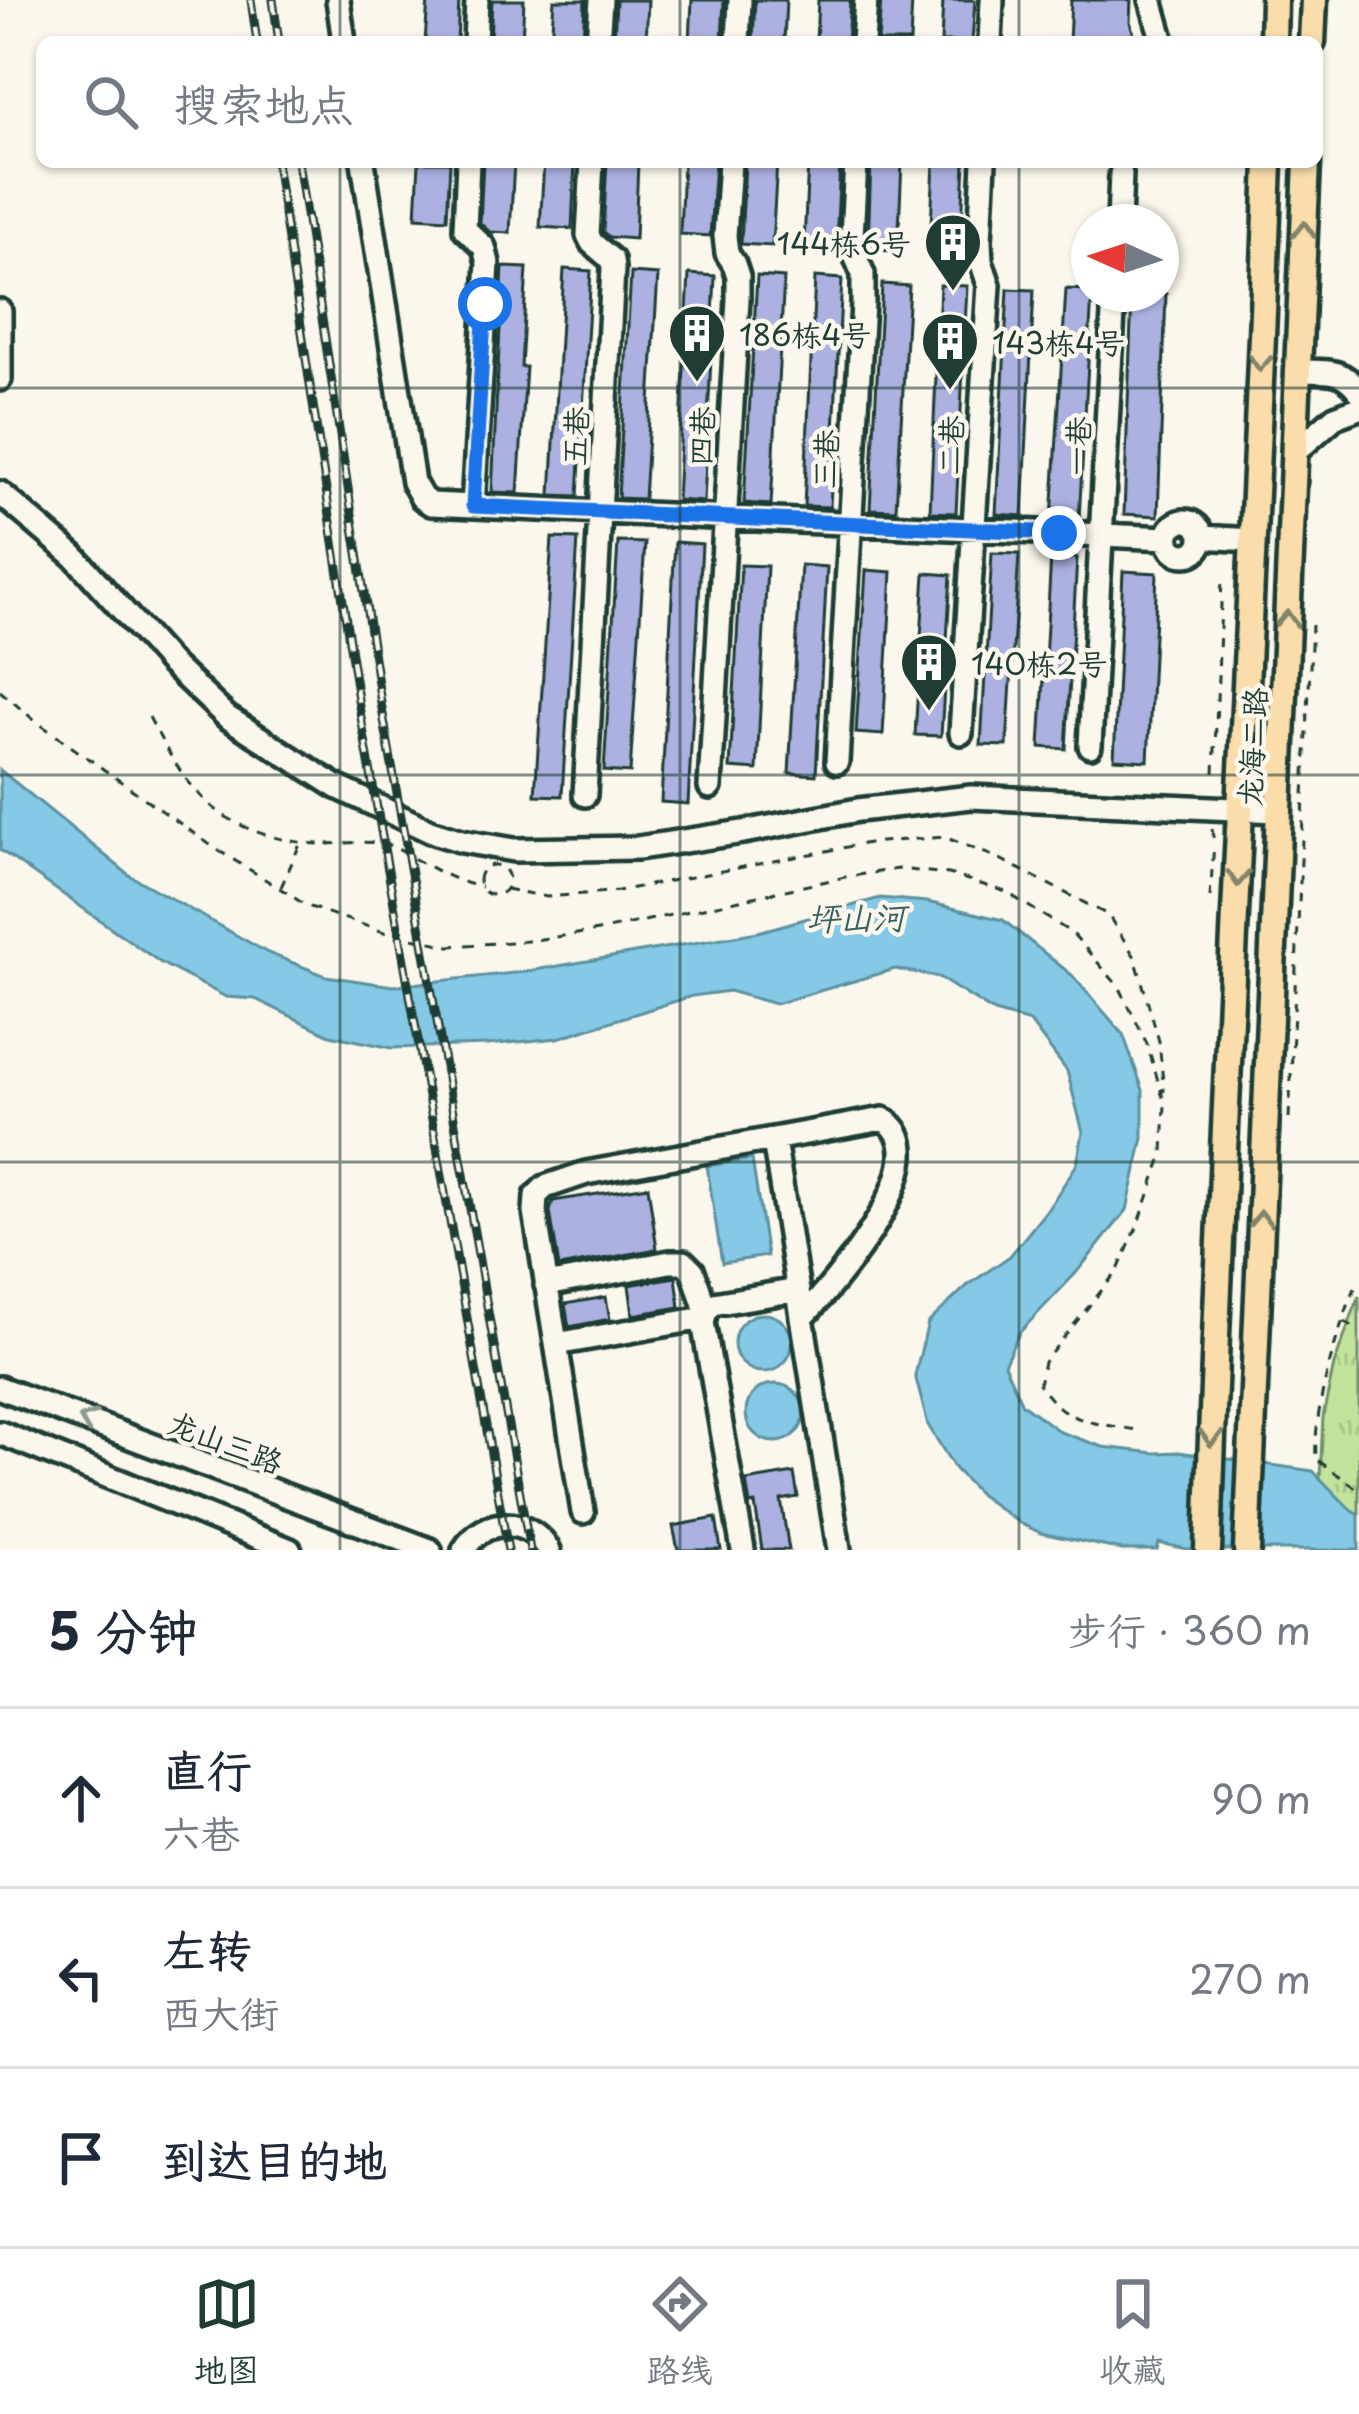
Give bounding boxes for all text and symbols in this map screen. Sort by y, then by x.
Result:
search box [36,36,1323,168]
text: 搜索地点 [174,68,354,136]
icon: search [78,69,144,135]
north arrow [1071,204,1179,312]
building icon: 144栋6号 [922,211,984,293]
place label: 144栋6号 [777,220,911,265]
one-way arrow [1291,220,1317,239]
route start [458,277,512,331]
building icon: 186栋4号 [666,302,728,384]
building icon: 143栋4号 [919,310,981,392]
place label: 186栋4号 [739,311,871,356]
place label: 143栋4号 [992,319,1125,364]
one-way arrow [1247,354,1273,373]
street label: 五巷 [550,405,598,467]
street label: 四巷 [676,405,724,467]
street label: 二巷 [925,414,973,476]
street label: 一巷 [1052,415,1100,477]
street label: 三巷 [800,428,848,490]
route end [1032,506,1086,560]
one-way arrow [1274,609,1300,628]
building icon: 140栋2号 [898,631,960,713]
place label: 140栋2号 [971,640,1108,685]
street label: 龙海二路 [1225,686,1277,808]
one-way arrow [1225,869,1251,888]
water label: 坪山河 [806,890,911,942]
one-way arrow [1247,1209,1273,1228]
street label: 龙山三路 [162,1398,290,1484]
one-way arrow [78,1410,99,1435]
one-way arrow [1199,1429,1225,1448]
text: 5 分钟 [48,1590,198,1667]
text: 步行 · 360 m [1068,1599,1311,1658]
text: 直行 [162,1734,252,1802]
icon: ahead [48,1765,114,1831]
text: 90 m [1211,1768,1311,1827]
text: 六巷 [162,1802,240,1861]
text: 左转 [162,1914,252,1982]
icon: left [48,1945,114,2011]
text: 270 m [1189,1948,1311,2007]
text: 西大街 [162,1982,279,2041]
text: 到达目的地 [162,2124,387,2192]
icon: arrive [48,2125,114,2191]
tab: 地图 [194,2271,260,2393]
tab: 路线 [647,2271,713,2393]
tab: 收藏 [1100,2271,1166,2393]

